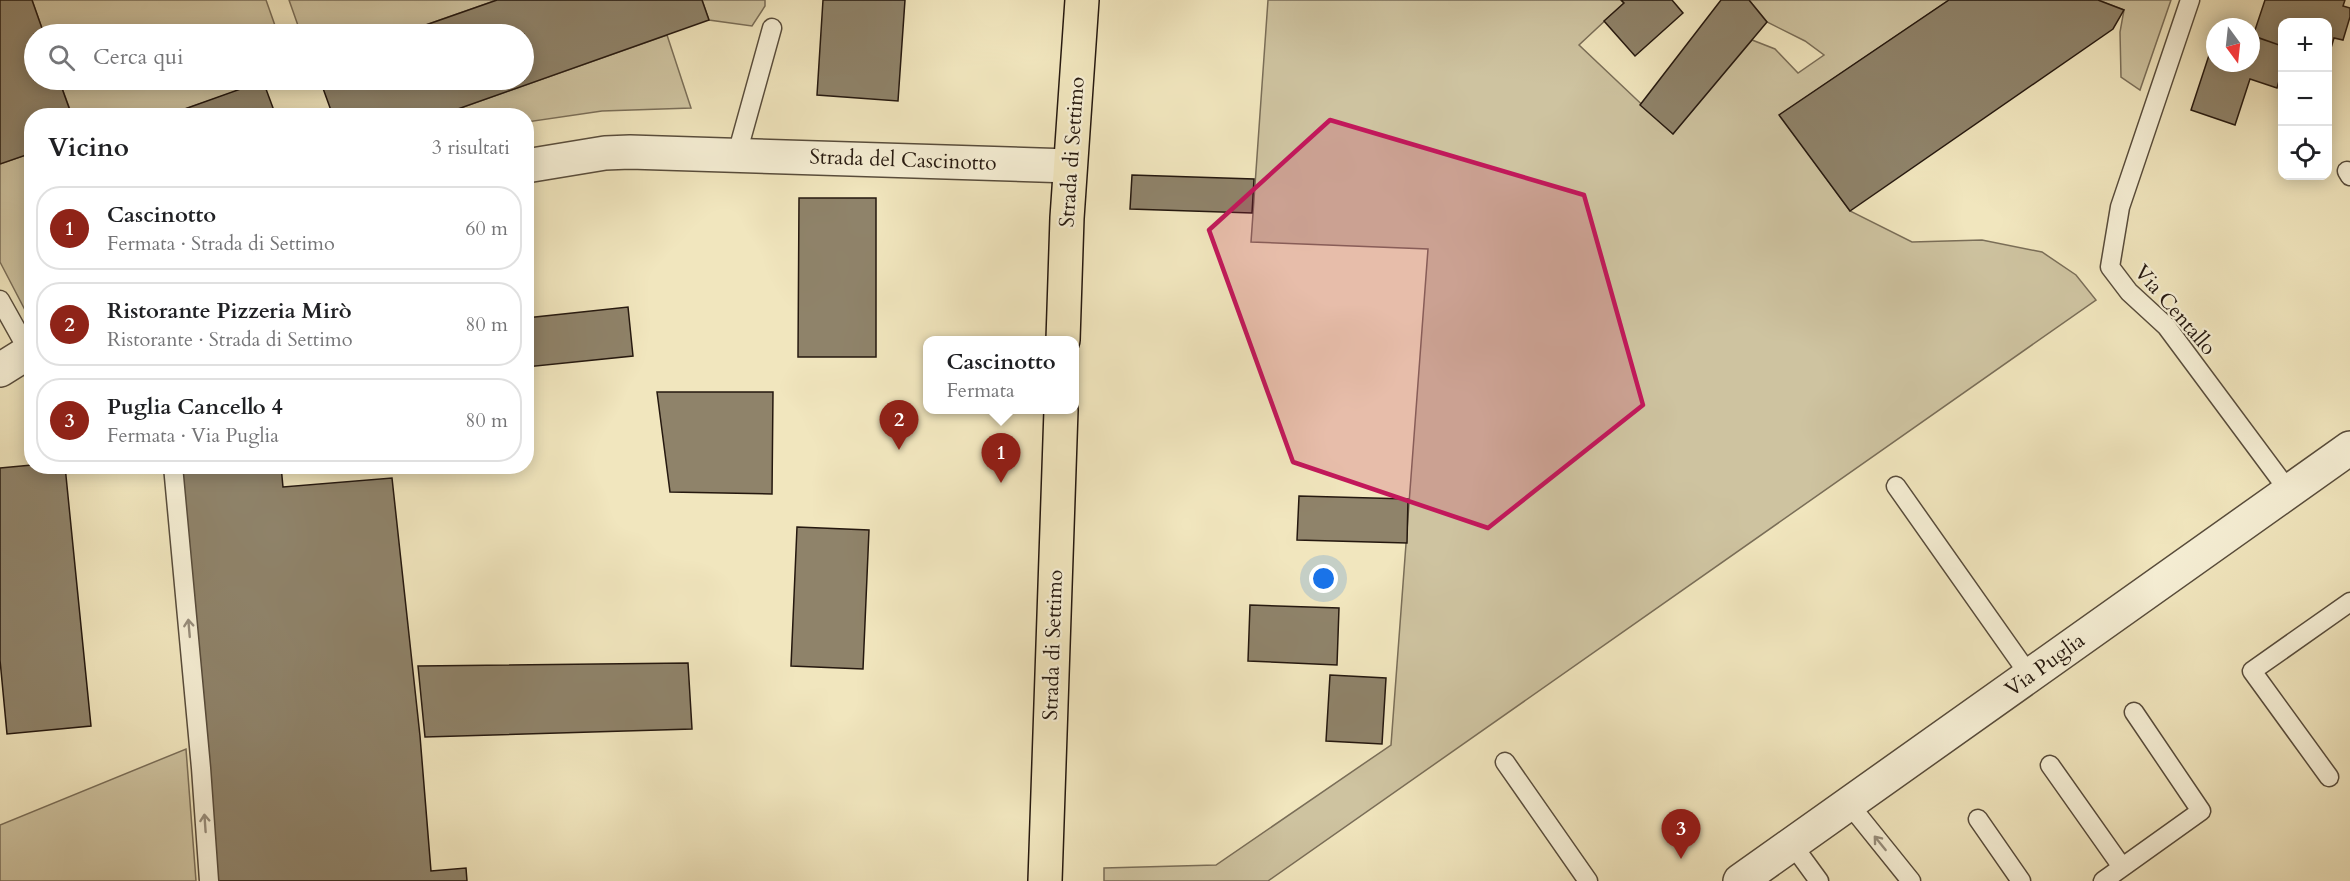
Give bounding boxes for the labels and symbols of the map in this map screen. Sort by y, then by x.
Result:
north arrow [2206,18,2260,72]
street label: Strada di Settimo [1052,76,1092,228]
street label: Strada del Cascinotto [809,142,997,178]
street label: Via Centallo [2128,258,2222,362]
pin: 2 [880,400,918,450]
pin: 1 [982,434,1020,483]
your location [1309,564,1338,593]
street label: Strada di Settimo [1036,569,1070,721]
one-way arrow [183,619,194,639]
street label: Via Puglia [1999,626,2091,704]
pin: 3 [1662,810,1700,859]
one-way arrow [199,813,210,833]
one-way arrow [1874,835,1887,851]

